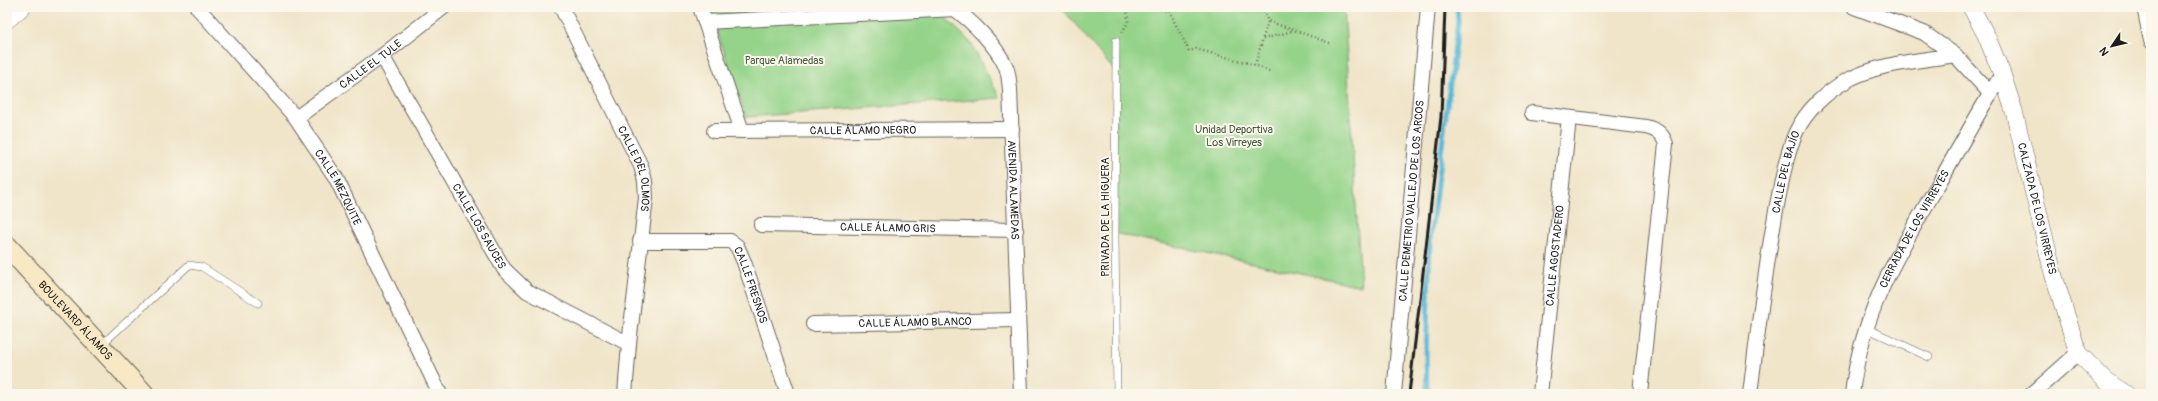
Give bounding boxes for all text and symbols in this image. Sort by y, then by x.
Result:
north arrow [2092,26,2132,66]
street label: CALLE EL TULE [337,36,404,91]
text: N [2096,44,2112,58]
park label: Parque Alamedas [745,54,823,67]
street label: CALLE DEMETRIO VALLEJO DE LOS ARCOS [1396,100,1426,302]
street label: CALLE ÁLAMO NEGRO [810,123,916,137]
park label: Unidad Deportiva Los Virreyes [1195,123,1273,149]
street label: CALLE DEL OLMOS [615,124,653,212]
street label: CALLE DEL BAJÍO [1769,129,1802,214]
street label: AVENIDA ALAMEDAS [1005,140,1022,240]
street label: CALZADA DE LOS VIRREYES [2015,141,2060,276]
street label: CALLE MEZQUITE [312,147,364,227]
street label: PRIVADA DE LA HIGUERA [1099,157,1112,277]
street label: CERRADA DE LOS VIRREYES [1877,167,1952,290]
street label: CALLE LOS SAUCES [450,181,509,271]
street label: CALLE AGOSTADERO [1543,205,1566,307]
street label: CALLE ÁLAMO GRIS [840,220,936,235]
street label: CALLE FRESNOS [732,244,770,325]
street label: BOULEVARD ÁLAMOS [36,278,115,362]
street label: CALLE ÁLAMO BLANCO [858,314,972,330]

